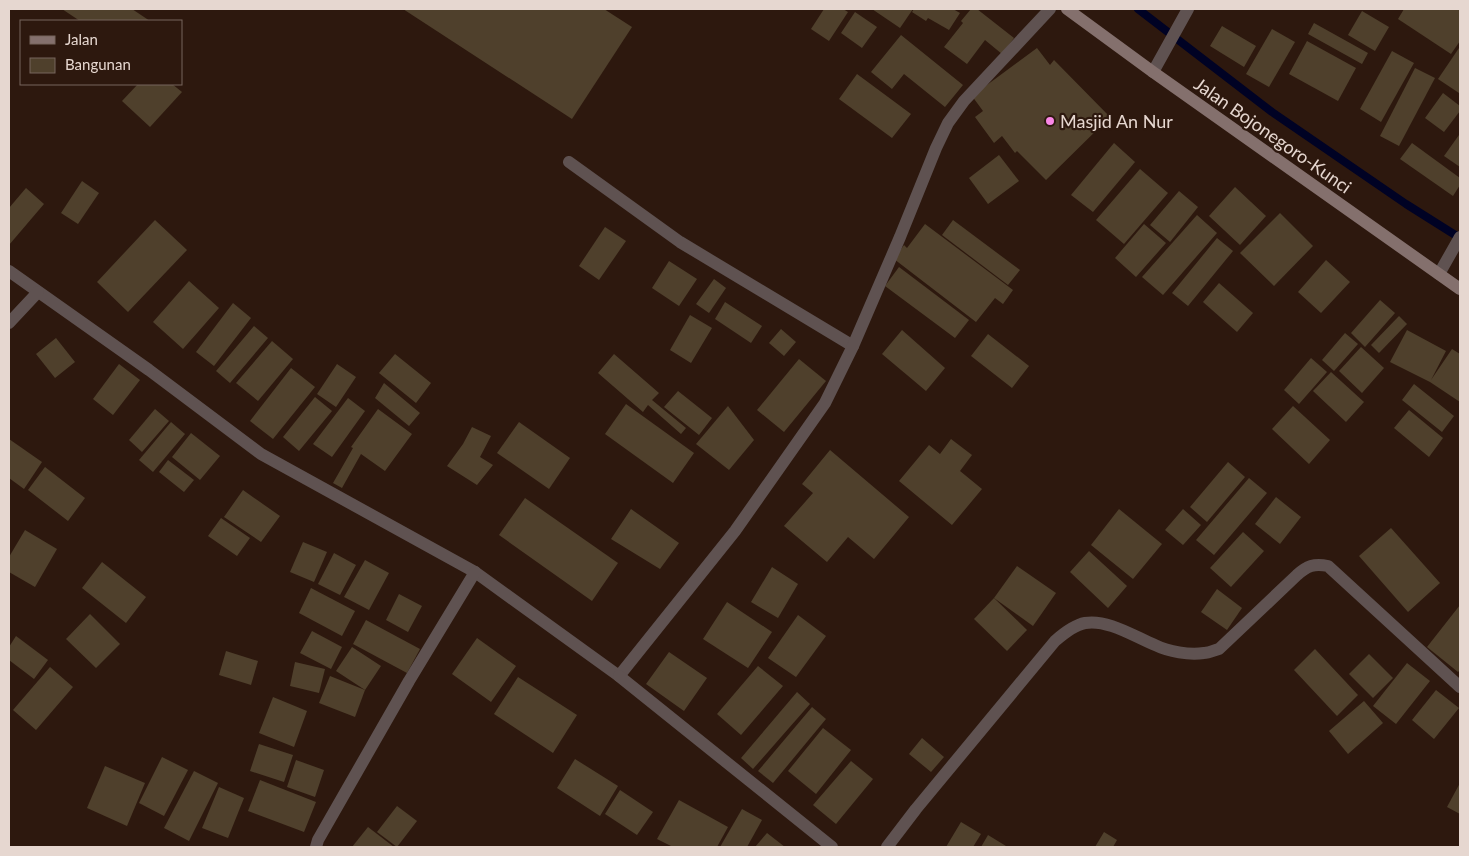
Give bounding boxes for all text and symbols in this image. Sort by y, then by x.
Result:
legend [20,20,182,85]
text: Jalan [65,30,98,48]
text: Bangunan [65,55,131,73]
street label: Jalan Bojonegoro-Kunci [1190,72,1356,198]
place label: Masjid An Nur [1060,110,1173,132]
marker: Masjid An Nur [1044,115,1056,127]

